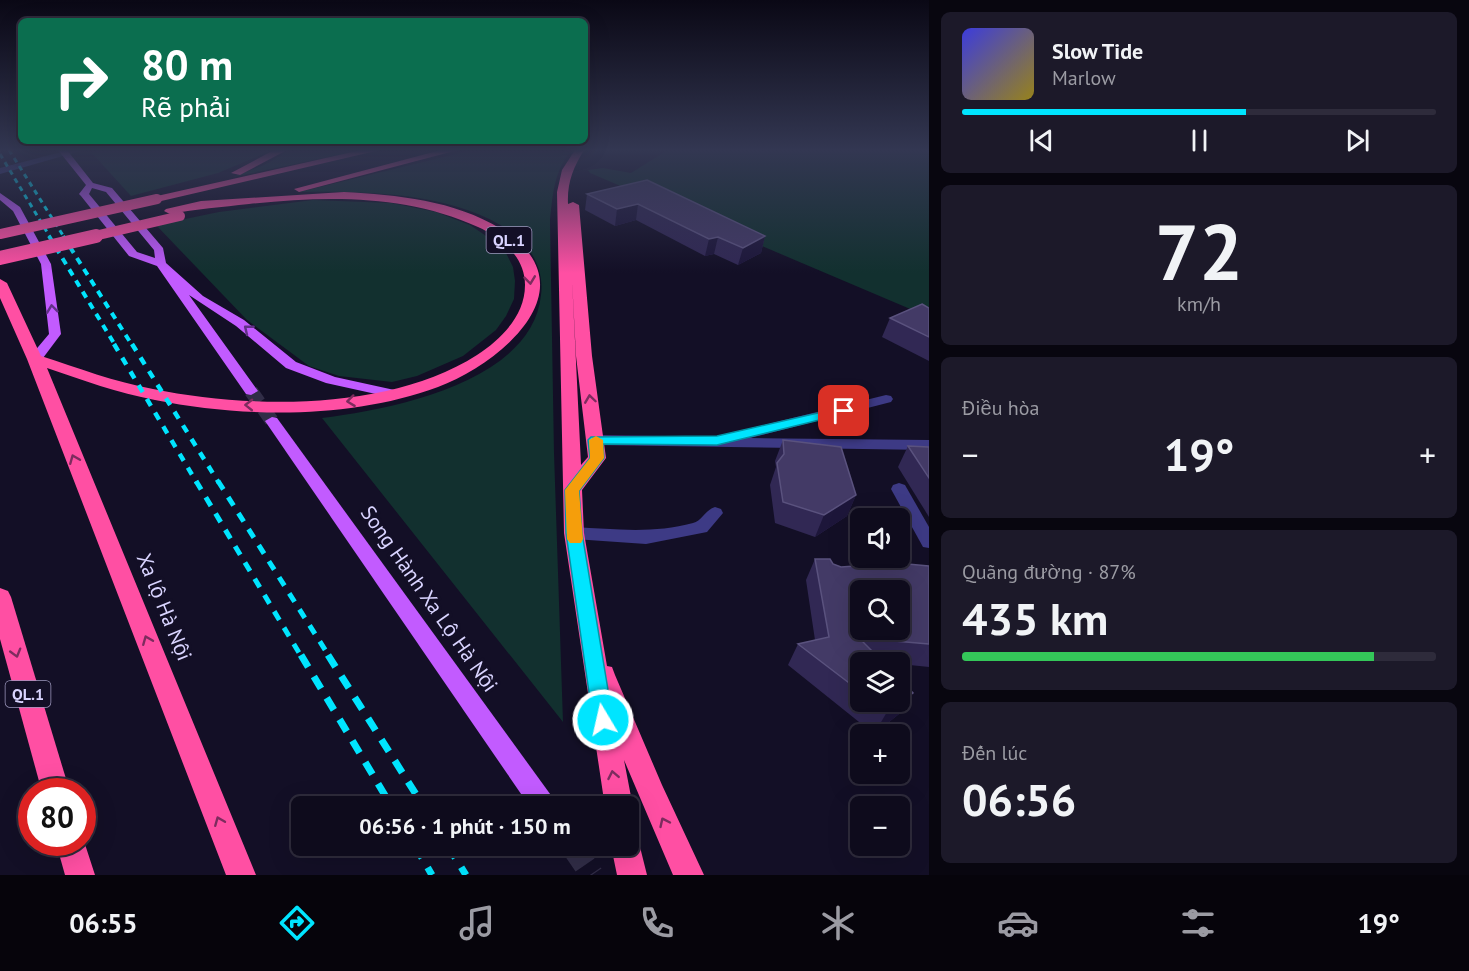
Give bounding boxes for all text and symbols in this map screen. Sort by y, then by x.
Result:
text: 80 m [141,37,233,92]
text: Slow Tide [1052,37,1143,65]
icon: right [42,42,120,120]
text: Marlow [1052,65,1116,91]
text: Rẽ phải [141,90,231,124]
icon: previous [1025,124,1058,157]
icon: pause [1183,124,1216,157]
icon: next [1341,124,1374,157]
text: 72 [1155,201,1243,302]
road number: QL.1 [486,227,532,253]
one-way arrow [524,275,536,284]
text: km/h [1177,291,1221,317]
one-way arrow [46,305,59,314]
one-way arrow [244,326,255,337]
pin [818,385,869,436]
one-way arrow [347,394,356,406]
one-way arrow [584,394,597,403]
icon: arrive [827,394,860,427]
text: Điều hòa [962,395,1039,421]
one-way arrow [245,399,254,411]
text: 19° [1164,425,1234,483]
text: − [962,433,979,476]
text: + [1419,433,1436,476]
one-way arrow [69,454,81,465]
street label: Song Hành Xa Lộ Hà Nội [355,500,504,697]
map controls [850,508,910,856]
button: sound [850,508,910,568]
street label: Xa lộ Hà Nội [131,549,198,664]
text: Quãng đường · 87% [962,559,1136,585]
button: search [850,580,910,640]
text: 435 km [962,589,1108,647]
one-way arrow [142,635,154,646]
one-way arrow [9,647,21,658]
button: layers [850,652,910,712]
road number: QL.1 [6,681,51,707]
position arrow [571,688,635,752]
button: + [850,724,910,784]
text: Đến lúc [962,740,1027,766]
one-way arrow [607,770,620,780]
text: 06:56 [962,770,1076,828]
speed limit sign: 80 [18,778,96,856]
button: − [850,796,910,856]
text: 06:56 · 1 phút · 150 m [359,812,571,840]
one-way arrow [214,816,226,827]
one-way arrow [660,817,672,828]
icon: directions [276,902,318,944]
icon: music [456,902,498,944]
icon: phone [636,902,678,944]
icon: climate [817,902,859,944]
icon: car [997,902,1039,944]
icon: filters [1177,902,1219,944]
text: 06:55 [69,906,138,940]
text: 19° [1357,906,1400,940]

